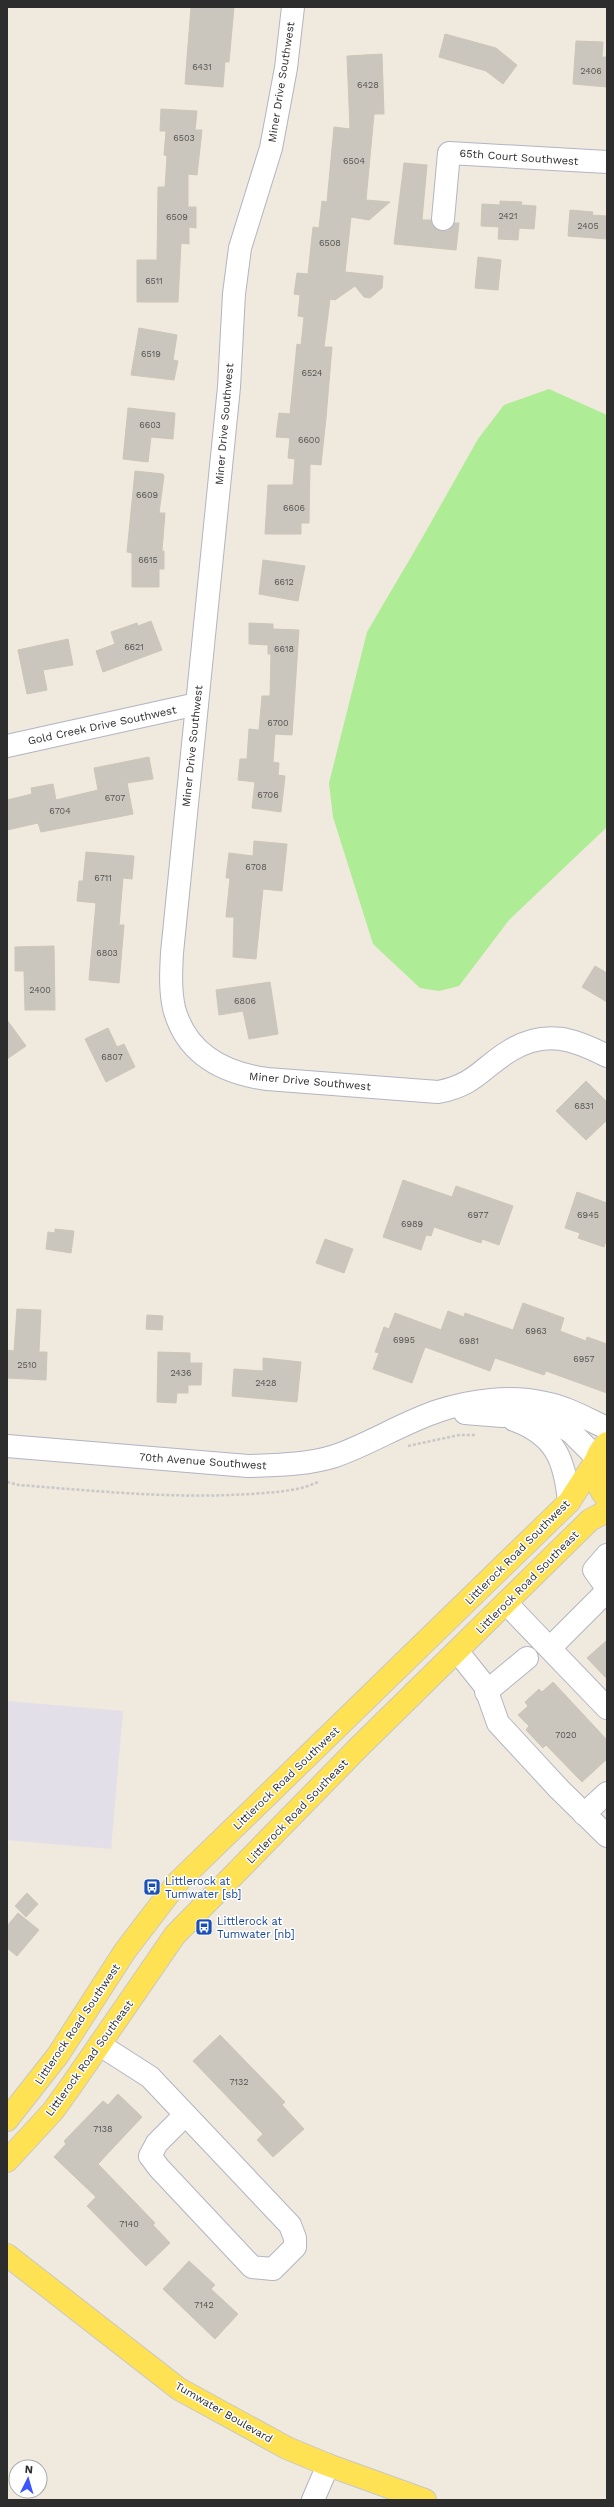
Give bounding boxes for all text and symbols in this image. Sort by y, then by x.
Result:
street label: Miner Drive Southwest [266,20,298,143]
house number: 6431 [192,62,212,72]
house number: 2406 [580,66,602,76]
house number: 6428 [357,80,379,90]
house number: 6503 [173,133,195,143]
street label: 65th Court Southwest [459,147,579,168]
house number: 6504 [343,156,365,166]
house number: 2421 [498,211,518,221]
house number: 6509 [166,212,188,222]
house number: 2405 [577,221,599,231]
house number: 6508 [319,238,341,248]
house number: 6511 [145,276,163,286]
house number: 6519 [141,349,161,359]
street label: Miner Drive Southwest [213,362,236,485]
house number: 6524 [301,368,323,378]
house number: 6603 [139,420,161,430]
house number: 6600 [298,435,320,445]
house number: 6609 [136,490,158,500]
house number: 6606 [283,503,305,513]
house number: 6615 [138,555,158,565]
house number: 6612 [274,577,294,587]
house number: 6621 [124,642,144,652]
house number: 6618 [274,644,294,654]
street label: Miner Drive Southwest [180,684,205,807]
street label: Gold Creek Drive Southwest [27,703,178,748]
house number: 6700 [267,718,289,728]
house number: 6706 [257,790,279,800]
house number: 6707 [105,793,125,803]
house number: 6704 [49,806,71,816]
house number: 6708 [245,862,267,872]
house number: 6711 [94,873,112,883]
house number: 6803 [96,948,118,958]
house number: 2400 [29,985,51,995]
house number: 6806 [234,996,256,1006]
house number: 6807 [101,1052,123,1062]
street label: Miner Drive Southwest [249,1070,372,1093]
house number: 6831 [574,1101,594,1111]
house number: 6977 [468,1210,488,1220]
house number: 6945 [577,1210,599,1220]
house number: 6989 [401,1219,423,1229]
house number: 6963 [525,1326,547,1336]
house number: 6995 [393,1335,415,1345]
house number: 6981 [459,1336,479,1346]
house number: 6957 [573,1354,595,1364]
house number: 2510 [17,1360,37,1370]
house number: 2436 [170,1368,192,1378]
house number: 2428 [255,1378,277,1388]
street label: 70th Avenue Southwest [139,1451,268,1472]
street label: Littlerock Road Southwest [462,1497,573,1607]
street label: Littlerock Road Southeast [473,1528,582,1636]
street label: Littlerock Road Southwest [231,1724,342,1833]
house number: 7020 [555,1730,577,1740]
street label: Littlerock Road Southeast [244,1756,351,1866]
place label: Littlerock at Tumwater [sb] [165,1875,241,1901]
bus stop icon: Littlerock at Tumwater [sb] [142,1877,162,1897]
place label: Littlerock at Tumwater [nb] [217,1915,294,1941]
bus stop icon: Littlerock at Tumwater [nb] [194,1917,214,1937]
street label: Littlerock Road Southwest [32,1961,123,2087]
street label: Littlerock Road Southeast [43,1998,136,2119]
house number: 7132 [229,2077,249,2087]
house number: 7138 [93,2124,113,2134]
house number: 7140 [119,2219,139,2229]
house number: 7142 [194,2300,214,2310]
street label: Tumwater Boulevard [173,2379,275,2446]
north arrow [8,2459,48,2499]
text: N [24,2463,33,2476]

